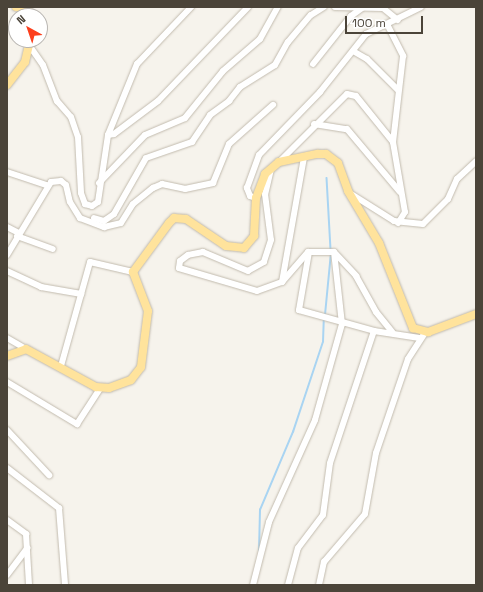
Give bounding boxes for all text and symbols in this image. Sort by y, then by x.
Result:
north arrow [8,8,48,48]
scale bar [347,8,425,34]
text: N [14,12,28,27]
text: 100 m [352,15,386,31]

